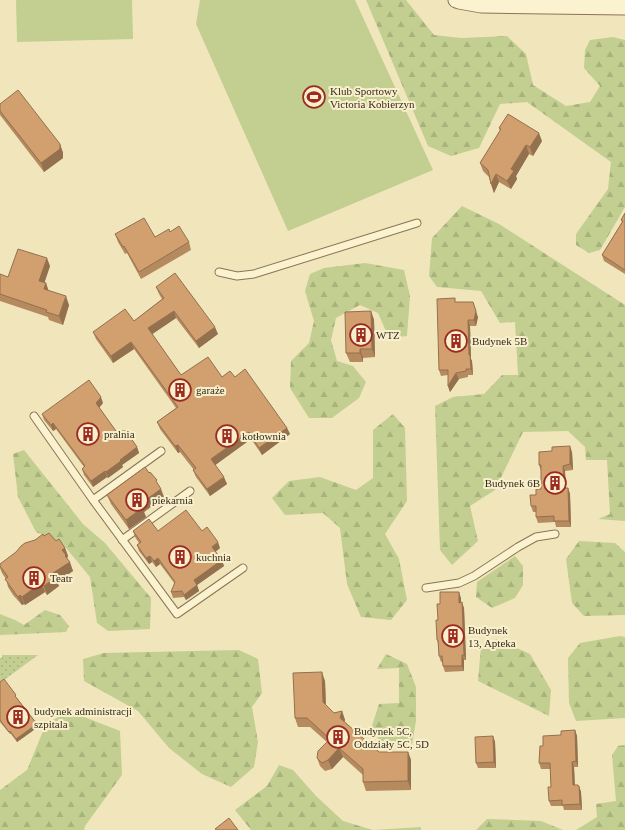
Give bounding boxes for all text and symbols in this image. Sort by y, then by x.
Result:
sports icon: Klub Sportowy Victoria Kobierzyn [301,84,327,110]
place label: Klub Sportowy Victoria Kobierzyn [330,85,415,110]
building icon: WTZ [348,322,374,348]
building icon: Budynek 5B [443,328,469,354]
place label: WTZ [376,329,400,341]
place label: Budynek 5B [472,335,527,347]
building icon: garaże [167,377,193,403]
place label: garaże [196,384,225,396]
building icon: pralnia [75,421,101,447]
building icon: kotłownia [214,423,240,449]
place label: pralnia [104,428,135,440]
place label: kotłownia [242,430,286,442]
building icon: Budynek 6B [542,470,568,496]
place label: Budynek 6B [485,477,540,489]
building icon: piekarnia [124,487,150,513]
place label: piekarnia [152,494,193,506]
building icon: kuchnia [167,544,193,570]
place label: kuchnia [196,551,231,563]
building icon: Teatr [21,565,47,591]
place label: Teatr [50,572,73,584]
building icon: Budynek 13, Apteka [440,623,466,649]
place label: Budynek 13, Apteka [468,624,516,649]
building icon: budynek administracji szpitala [5,704,31,730]
place label: budynek administracji szpitala [34,705,132,730]
building icon: Budynek 5C, Oddziały 5C, 5D [325,724,351,750]
place label: Budynek 5C, Oddziały 5C, 5D [354,725,429,750]

